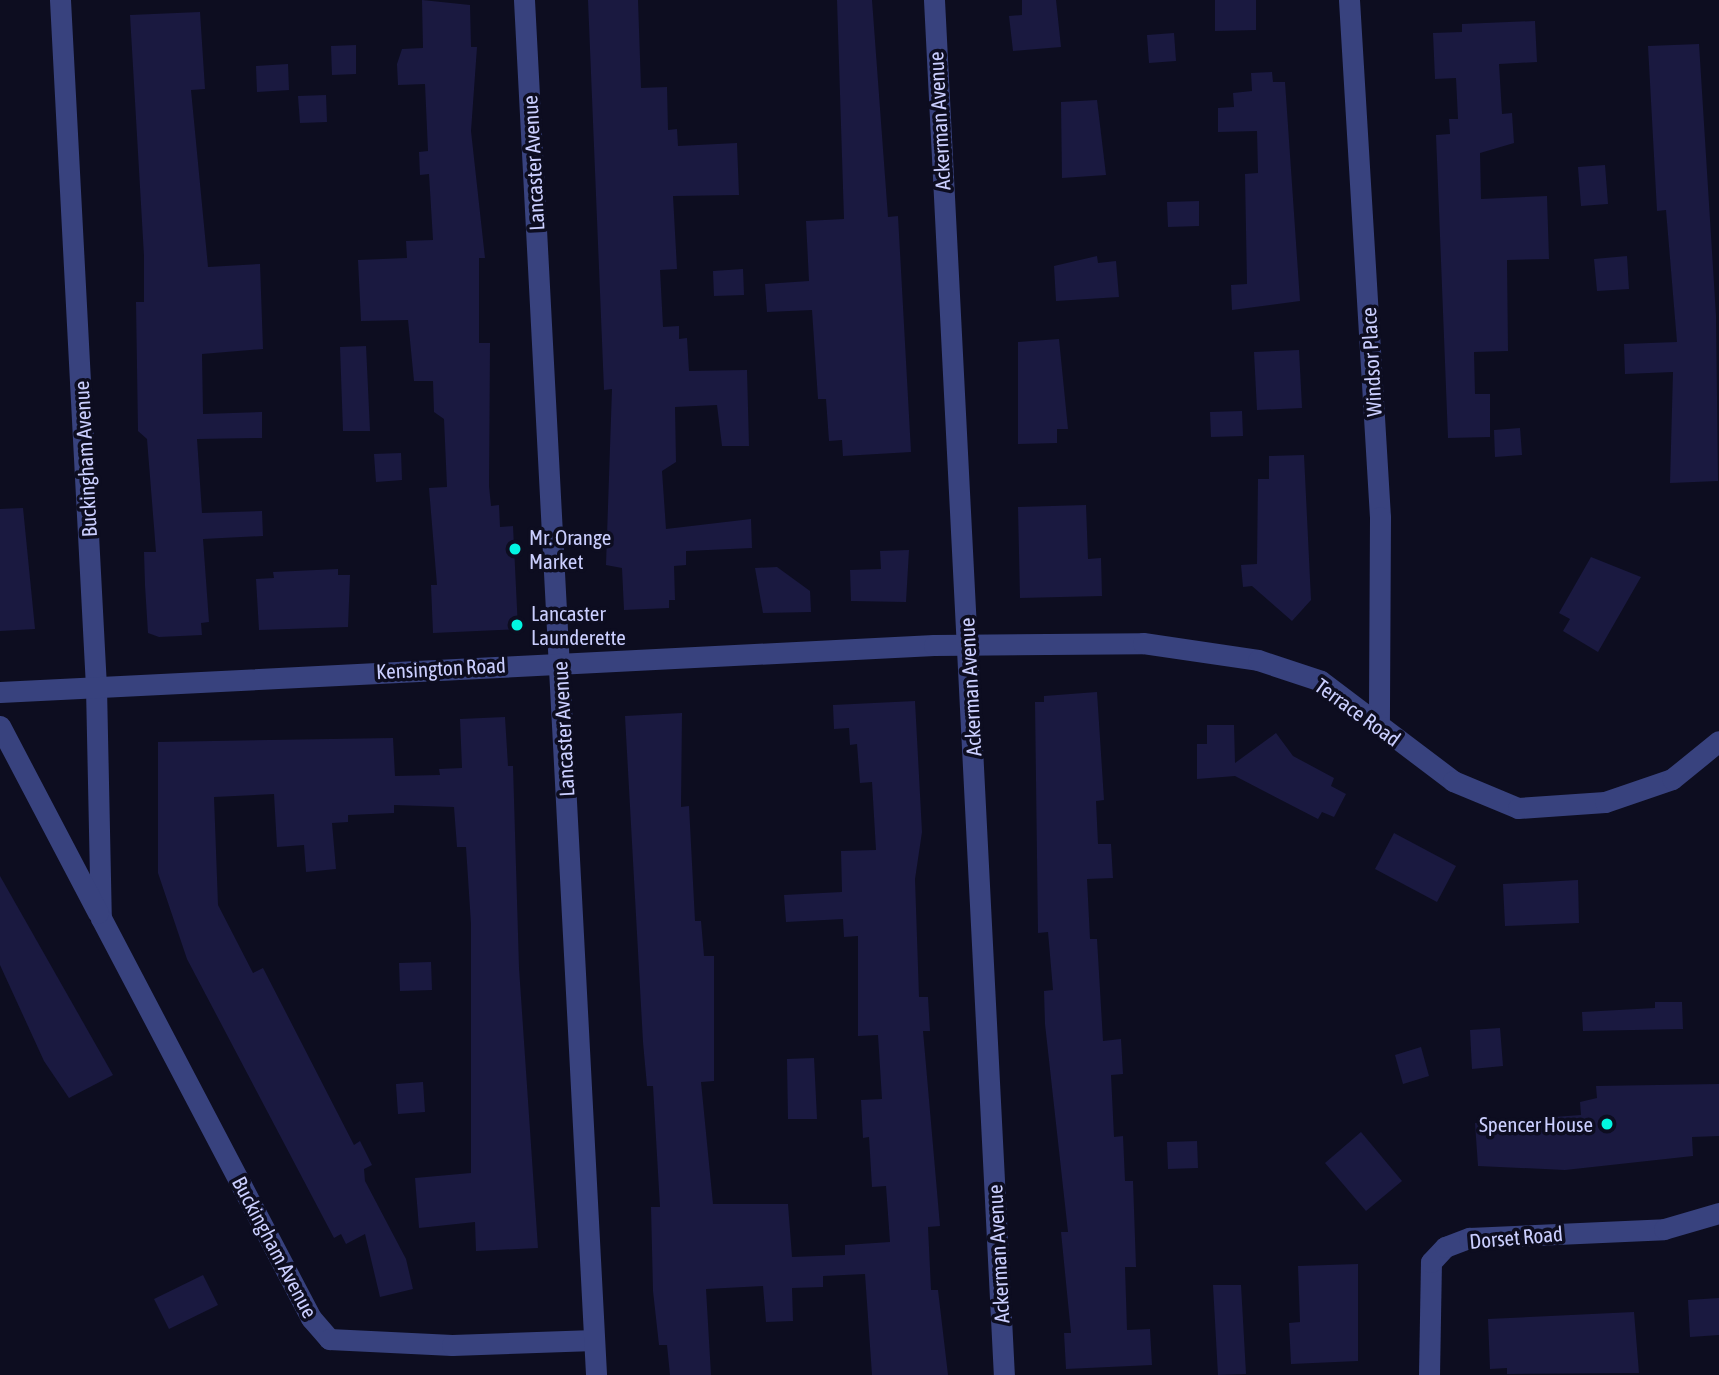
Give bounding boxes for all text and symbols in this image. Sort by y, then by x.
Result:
street label: Ackerman Avenue [923,51,955,191]
street label: Lancaster Avenue [517,95,549,231]
street label: Windsor Place [1356,307,1386,417]
street label: Buckingham Avenue [68,380,102,538]
place label: Mr. Orange Market [529,524,611,574]
marker: Mr. Orange Market [507,541,523,557]
place label: Lancaster Launderette [531,600,626,650]
marker: Lancaster Launderette [509,617,525,633]
street label: Ackerman Avenue [954,617,986,757]
street label: Kensington Road [375,652,507,684]
street label: Lancaster Avenue [547,661,579,797]
street label: Terrace Road [1310,673,1406,751]
place label: Spencer House [1479,1111,1593,1137]
marker: Spencer House [1599,1116,1615,1132]
street label: Buckingham Avenue [227,1172,323,1322]
street label: Ackerman Avenue [982,1184,1014,1324]
street label: Dorset Road [1468,1220,1564,1254]

